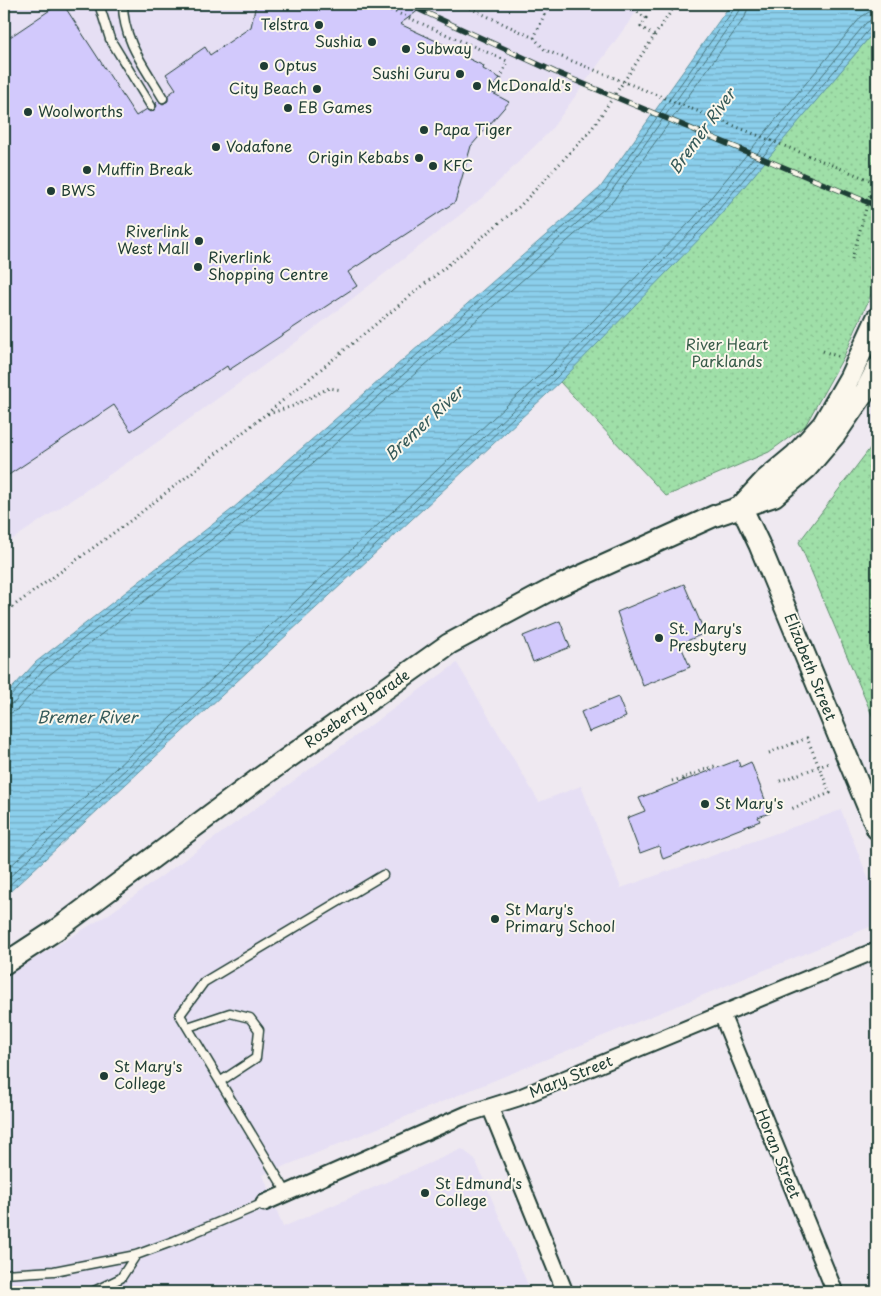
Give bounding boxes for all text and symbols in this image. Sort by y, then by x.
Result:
place label: Telstra [260,12,310,35]
marker: Telstra [313,19,325,31]
place label: Sushia [315,29,363,52]
marker: Sushia [366,36,378,48]
place label: Subway [416,36,472,59]
marker: Subway [400,43,412,55]
place label: Optus [274,53,317,76]
marker: Optus [258,60,270,72]
place label: Sushi Guru [372,61,450,84]
marker: Sushi Guru [454,68,466,80]
place label: McDonald's [487,73,571,96]
place label: City Beach [229,76,307,99]
marker: McDonald's [471,80,483,92]
water label: Bremer River [662,81,742,178]
marker: City Beach [311,83,323,95]
place label: EB Games [298,95,372,118]
place label: Woolworths [38,99,123,122]
marker: EB Games [282,102,294,114]
marker: Woolworths [22,106,34,118]
place label: Papa Tiger [434,117,512,140]
marker: Papa Tiger [418,124,430,136]
place label: Vodafone [226,134,292,157]
marker: Vodafone [210,141,222,153]
place label: Origin Kebabs [308,145,409,168]
marker: Origin Kebabs [413,152,425,164]
place label: KFC [443,153,473,176]
place label: Muffin Break [97,157,193,180]
marker: KFC [427,160,439,172]
marker: Muffin Break [81,164,93,176]
place label: BWS [61,178,96,201]
marker: BWS [45,185,57,197]
place label: Riverlink West Mall [117,219,189,259]
marker: Riverlink West Mall [193,235,205,247]
place label: Riverlink Shopping Centre [208,245,328,285]
marker: Riverlink Shopping Centre [192,261,204,273]
park label: River Heart Parklands [686,332,768,372]
water label: Bremer River [379,378,470,465]
street label: Elizabeth Street [779,609,843,724]
place label: St. Mary's Presbytery [669,616,747,656]
marker: St. Mary's Presbytery [653,632,665,644]
street label: Roseberry Parade [299,663,414,753]
water label: Bremer River [37,704,140,728]
place label: St Mary's [715,791,784,814]
marker: St Mary's [699,798,711,810]
place label: St Mary's Primary School [505,897,615,937]
marker: St Mary's Primary School [489,913,501,925]
street label: Mary Street [525,1048,616,1103]
place label: St Mary's College [114,1054,183,1094]
marker: St Mary's College [98,1070,110,1082]
street label: Horan Street [751,1105,808,1202]
place label: St Edmund's College [435,1171,522,1211]
marker: St Edmund's College [419,1187,431,1199]

